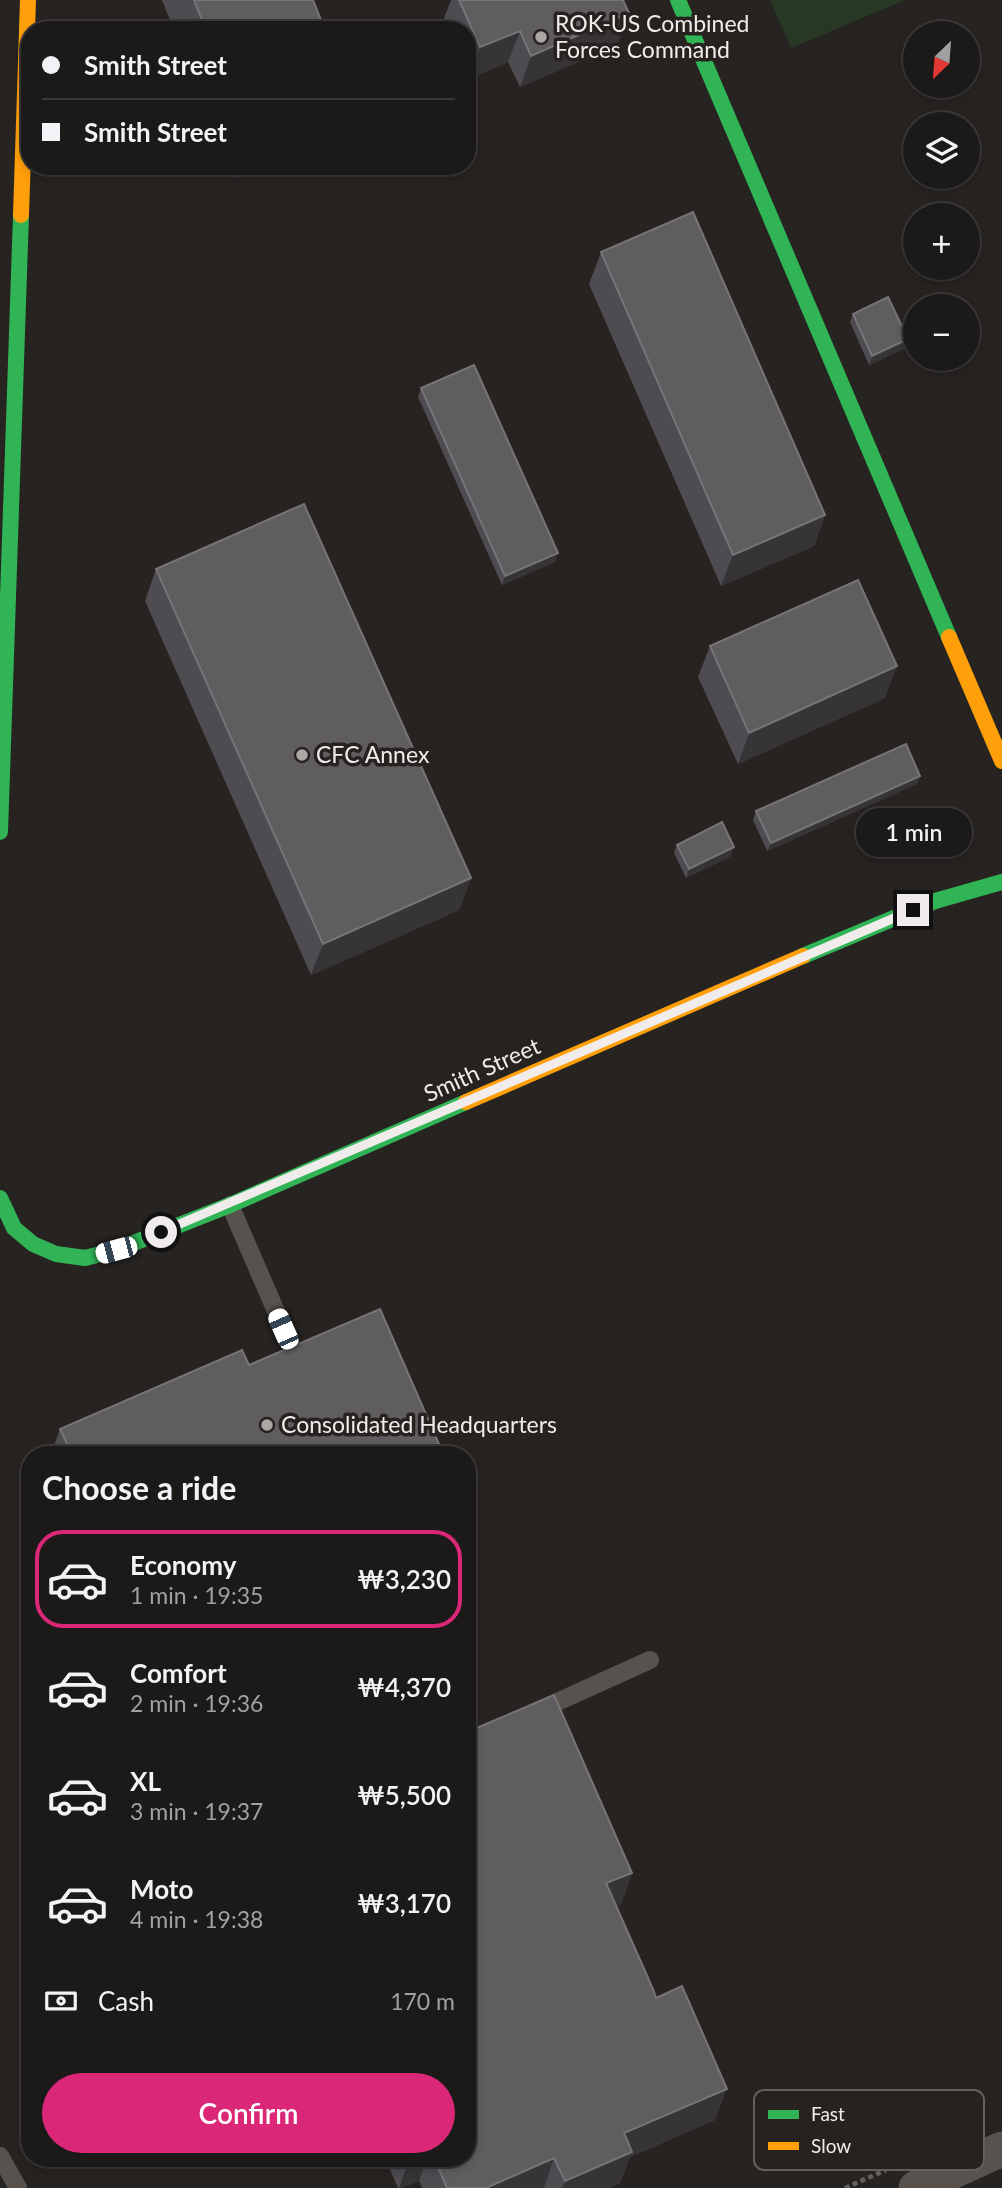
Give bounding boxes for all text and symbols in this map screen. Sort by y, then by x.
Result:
place label: ROK-US Combined Forces Command [555,9,749,63]
north arrow [903,21,980,98]
map controls [903,21,980,371]
marker: ROK-US Combined Forces Command [533,29,549,45]
text: Smith Street [84,49,227,81]
button: layers [903,112,980,189]
text: Smith Street [84,116,227,148]
button: + [903,203,980,280]
button: − [903,294,980,371]
place label: CFC Annex [316,740,430,768]
marker: CFC Annex [294,747,310,763]
callout: 1 min [855,808,971,858]
text: 1 min [886,818,942,846]
route end [897,894,929,926]
street label: Smith Street [419,1031,545,1107]
route start [145,1216,177,1248]
car [93,1234,140,1266]
car [265,1306,302,1352]
place label: Consolidated Headquarters [281,1410,557,1438]
marker: Consolidated Headquarters [259,1417,275,1433]
text: Choose a ride [42,1468,236,1507]
icon: car [46,1548,109,1611]
text: Economy [130,1549,236,1581]
text: ₩3,230 [357,1563,451,1595]
text: 1 min · 19:35 [130,1581,263,1609]
icon: car [46,1656,109,1719]
text: Comfort [130,1657,227,1689]
text: ₩4,370 [357,1671,451,1703]
text: 2 min · 19:36 [130,1689,263,1717]
icon: car [46,1764,109,1827]
text: XL [130,1765,161,1797]
text: ₩5,500 [357,1779,451,1811]
text: 3 min · 19:37 [130,1797,263,1825]
icon: car [46,1872,109,1935]
text: Moto [130,1873,193,1905]
text: ₩3,170 [357,1887,451,1919]
text: 4 min · 19:38 [130,1905,263,1933]
icon: cash [42,1982,80,2020]
text: Cash [98,1985,154,2017]
text: 170 m [390,1987,455,2015]
button: Confirm [42,2073,455,2153]
legend [754,2090,984,2170]
text: Fast [811,2102,845,2125]
text: Slow [811,2134,851,2157]

